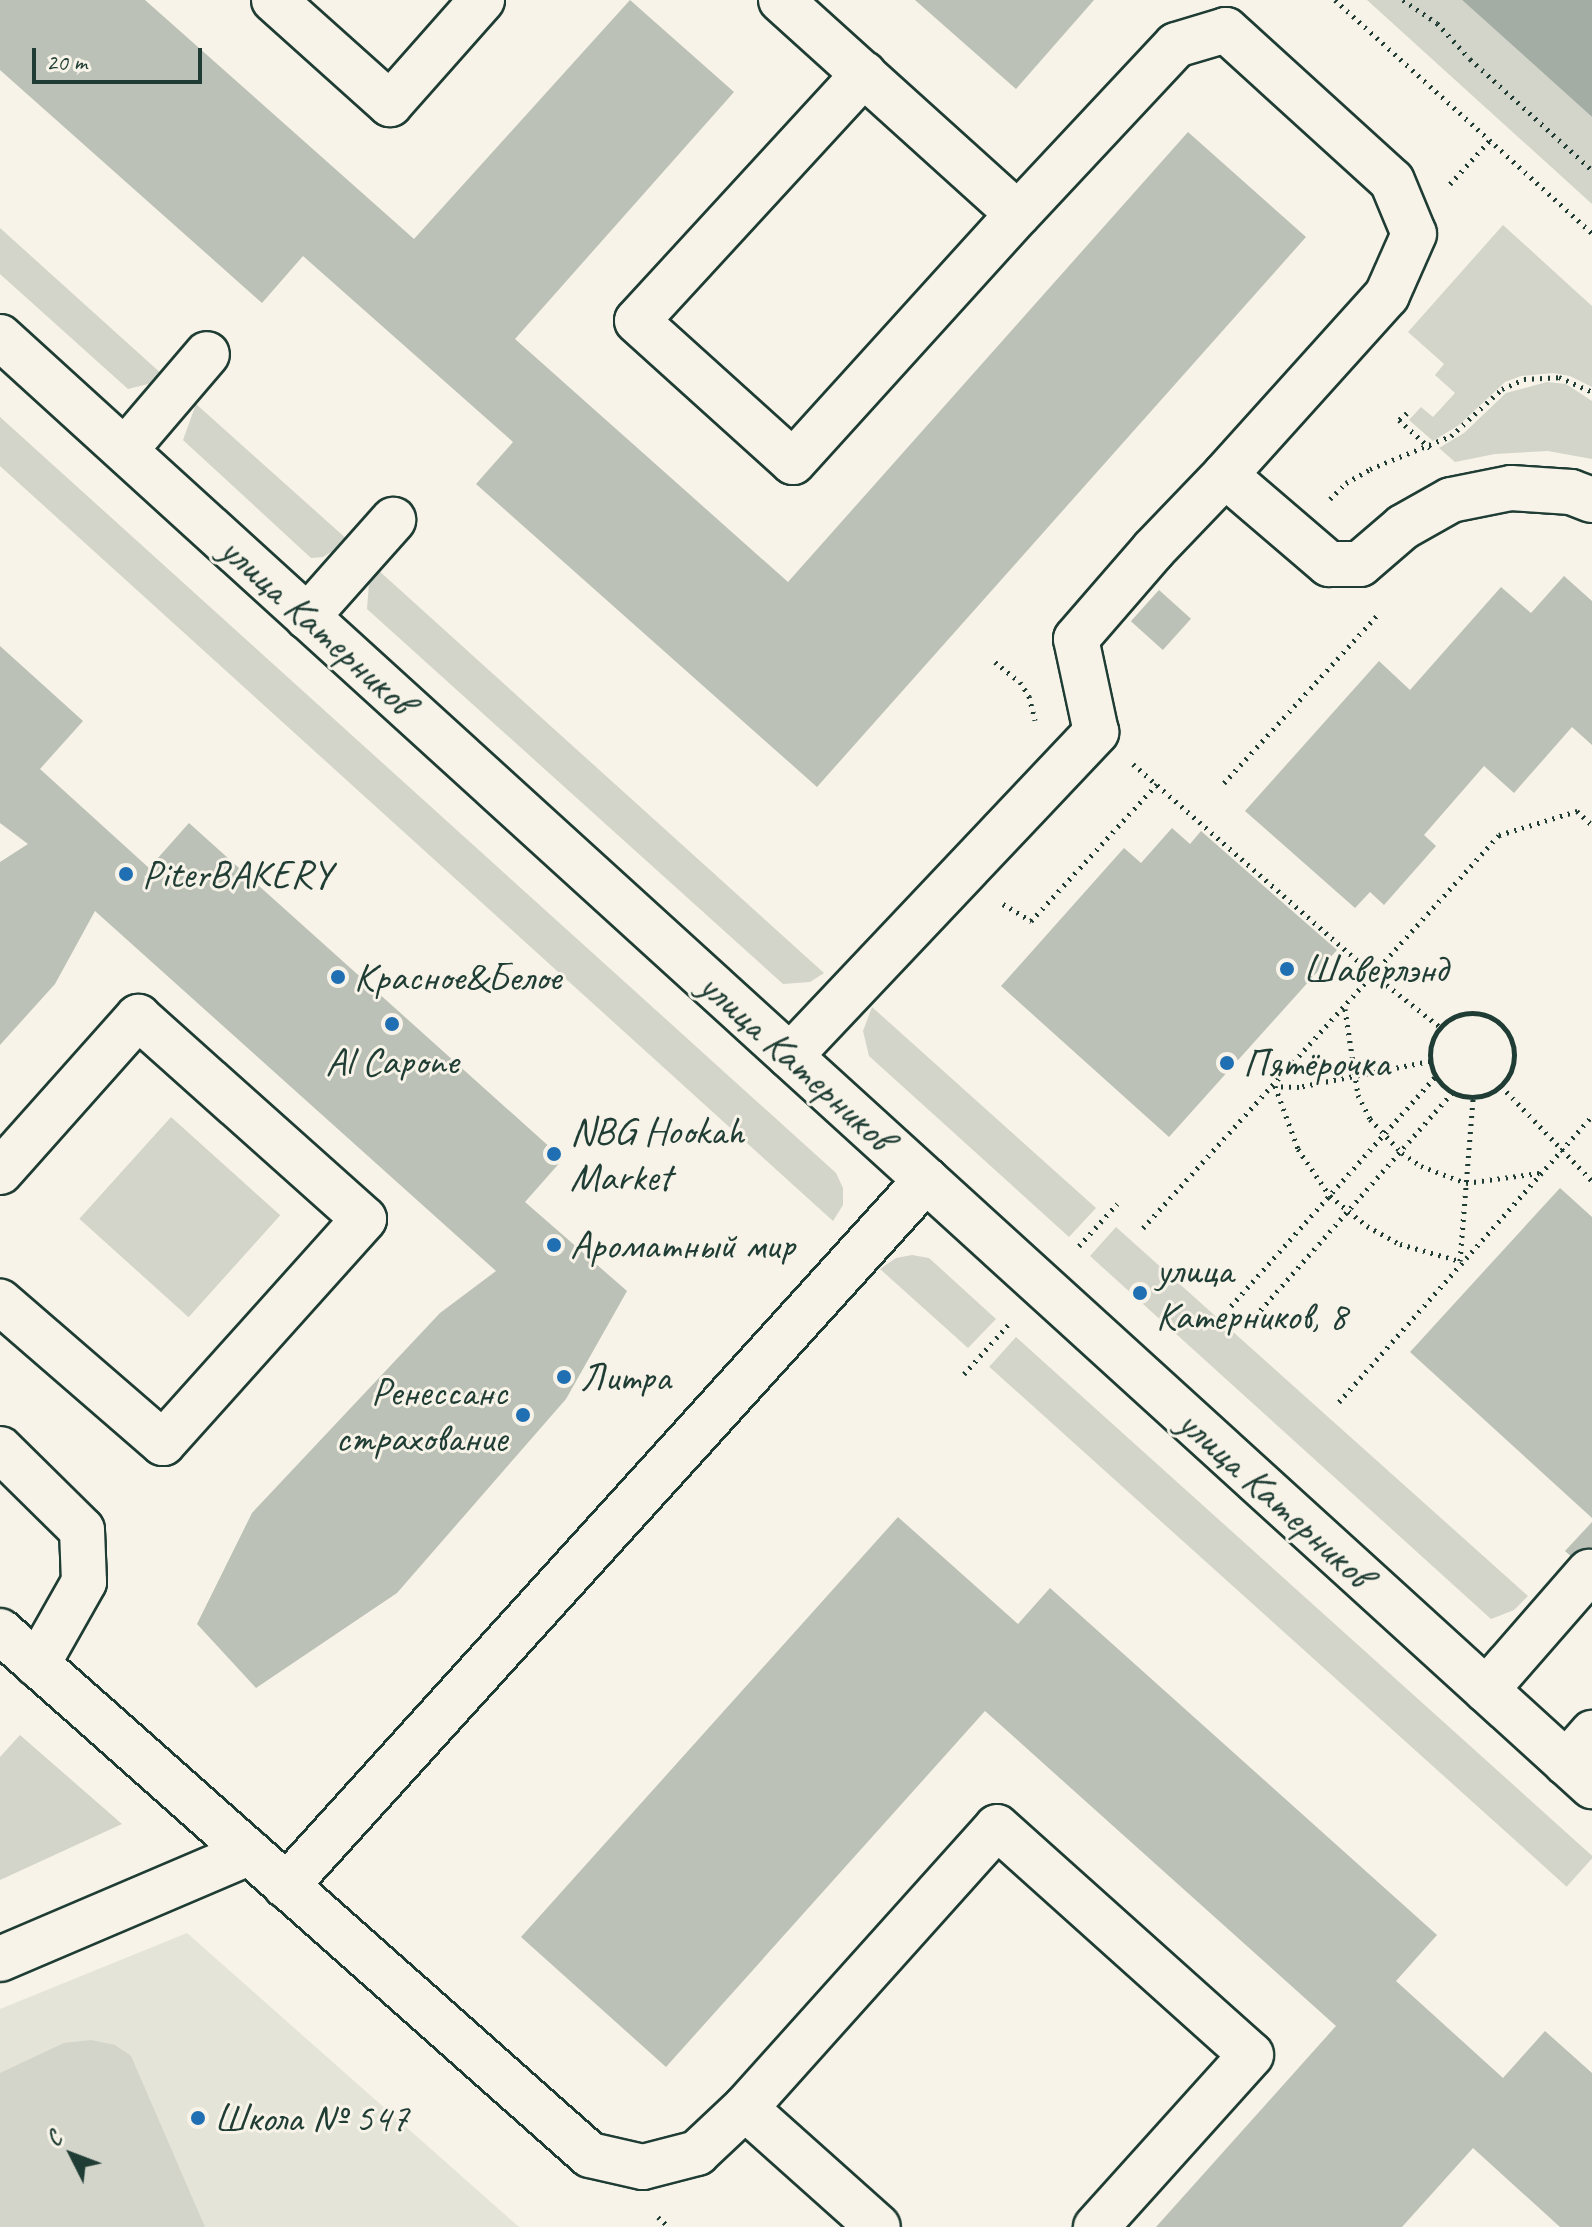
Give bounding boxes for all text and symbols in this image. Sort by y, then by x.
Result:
scale bar [36,32,206,82]
text: 20 m [46,47,87,77]
street label: улица Катерников [211,526,423,724]
place label: PiterBAKERY [142,850,332,898]
marker: PiterBAKERY [117,865,135,883]
place label: Шаверлэнд [1303,945,1447,993]
place label: Красное&Белое [354,953,561,1001]
marker: Шаверлэнд [1278,960,1296,978]
street label: улица Катерников [690,962,902,1160]
marker: Красное&Белое [329,968,347,986]
marker: Al Capone [383,1015,401,1033]
place label: Al Capone [325,1037,459,1085]
place label: Пятёрочка [1243,1039,1390,1087]
marker: Пятёрочка [1218,1054,1236,1072]
place label: NBG Hookah Market [570,1107,744,1201]
marker: NBG Hookah Market [545,1145,563,1163]
place label: Ароматный мир [570,1221,795,1269]
marker: Ароматный мир [545,1236,563,1254]
place label: улица Катерников, 8 [1156,1246,1347,1340]
marker: улица Катерников, 8 [1131,1284,1149,1302]
place label: Литра [580,1353,671,1401]
place label: Ренессанс страхование [336,1368,507,1462]
marker: Литра [555,1368,573,1386]
street label: улица Катерников [1169,1399,1381,1597]
marker: Ренессанс страхование [514,1406,532,1424]
place label: Школа № 547 [214,2094,409,2142]
marker: Школа № 547 [189,2109,207,2127]
north arrow [32,2115,112,2195]
text: С [40,2126,68,2152]

